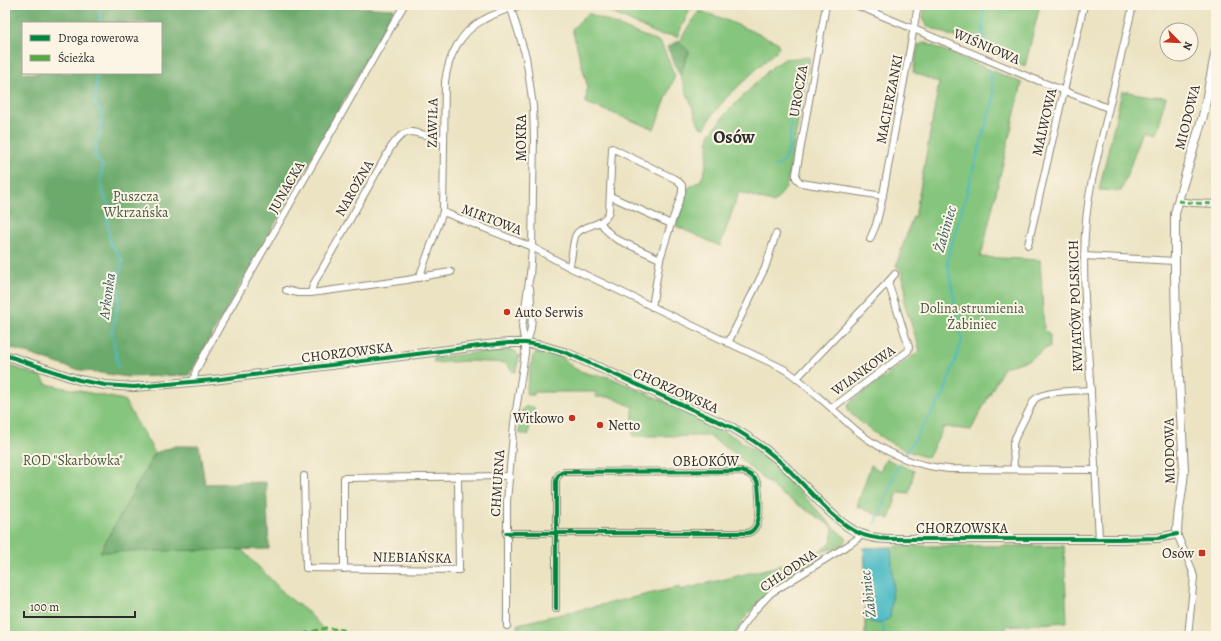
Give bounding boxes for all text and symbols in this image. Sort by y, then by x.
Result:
legend [22,22,162,74]
north arrow [1159,22,1199,62]
street label: WIŚNIOWA [950,24,1024,69]
text: Droga rowerowa [58,30,139,46]
text: N [1179,39,1196,53]
text: Ścieżka [58,50,95,66]
street label: MACIERZANKI [872,53,907,145]
street label: UROCZA [785,63,813,119]
street label: MIODOWA [1170,82,1205,152]
street label: MALWOWA [1027,86,1062,158]
street label: ZAWIŁA [423,97,442,148]
street label: MOKRA [512,114,531,161]
district label: Osów [713,125,756,149]
street label: NAROŻNA [331,156,379,220]
street label: JUNACKA [264,157,309,217]
park label: Puszcza Wkrzańska [103,187,169,222]
street label: MIRTOWA [459,199,525,240]
water label: Żabiniec [929,203,961,255]
street label: KWIATÓW POLSKICH [1064,240,1087,372]
water label: Arkonka [94,272,120,321]
park label: Dolina strumienia Żabiniec [920,299,1025,334]
place label: Auto Serwis [514,303,583,322]
marker: Auto Serwis [502,307,512,317]
street label: CHORZOWSKA [300,337,395,368]
street label: WIANKOWA [827,340,900,401]
street label: CHORZOWSKA [630,363,722,418]
place label: Witkowo [512,409,564,428]
marker: Witkowo [567,413,577,423]
place label: Netto [608,416,640,435]
street label: MIODOWA [1159,417,1180,484]
marker: Netto [595,420,605,430]
street label: CHMURNA [486,448,509,517]
park label: ROD "Skarbówka" [23,451,123,470]
street label: OBŁOKÓW [673,452,740,471]
street label: CHORZOWSKA [916,519,1009,538]
street label: CHŁODNA [756,544,821,596]
place label: Osów [1162,544,1194,563]
street label: NIEBIAŃSKA [372,547,453,568]
marker: Osów [1197,548,1207,558]
water label: Żabiniec [855,568,881,619]
scale bar [24,593,135,619]
text: 100 m [30,599,59,615]

